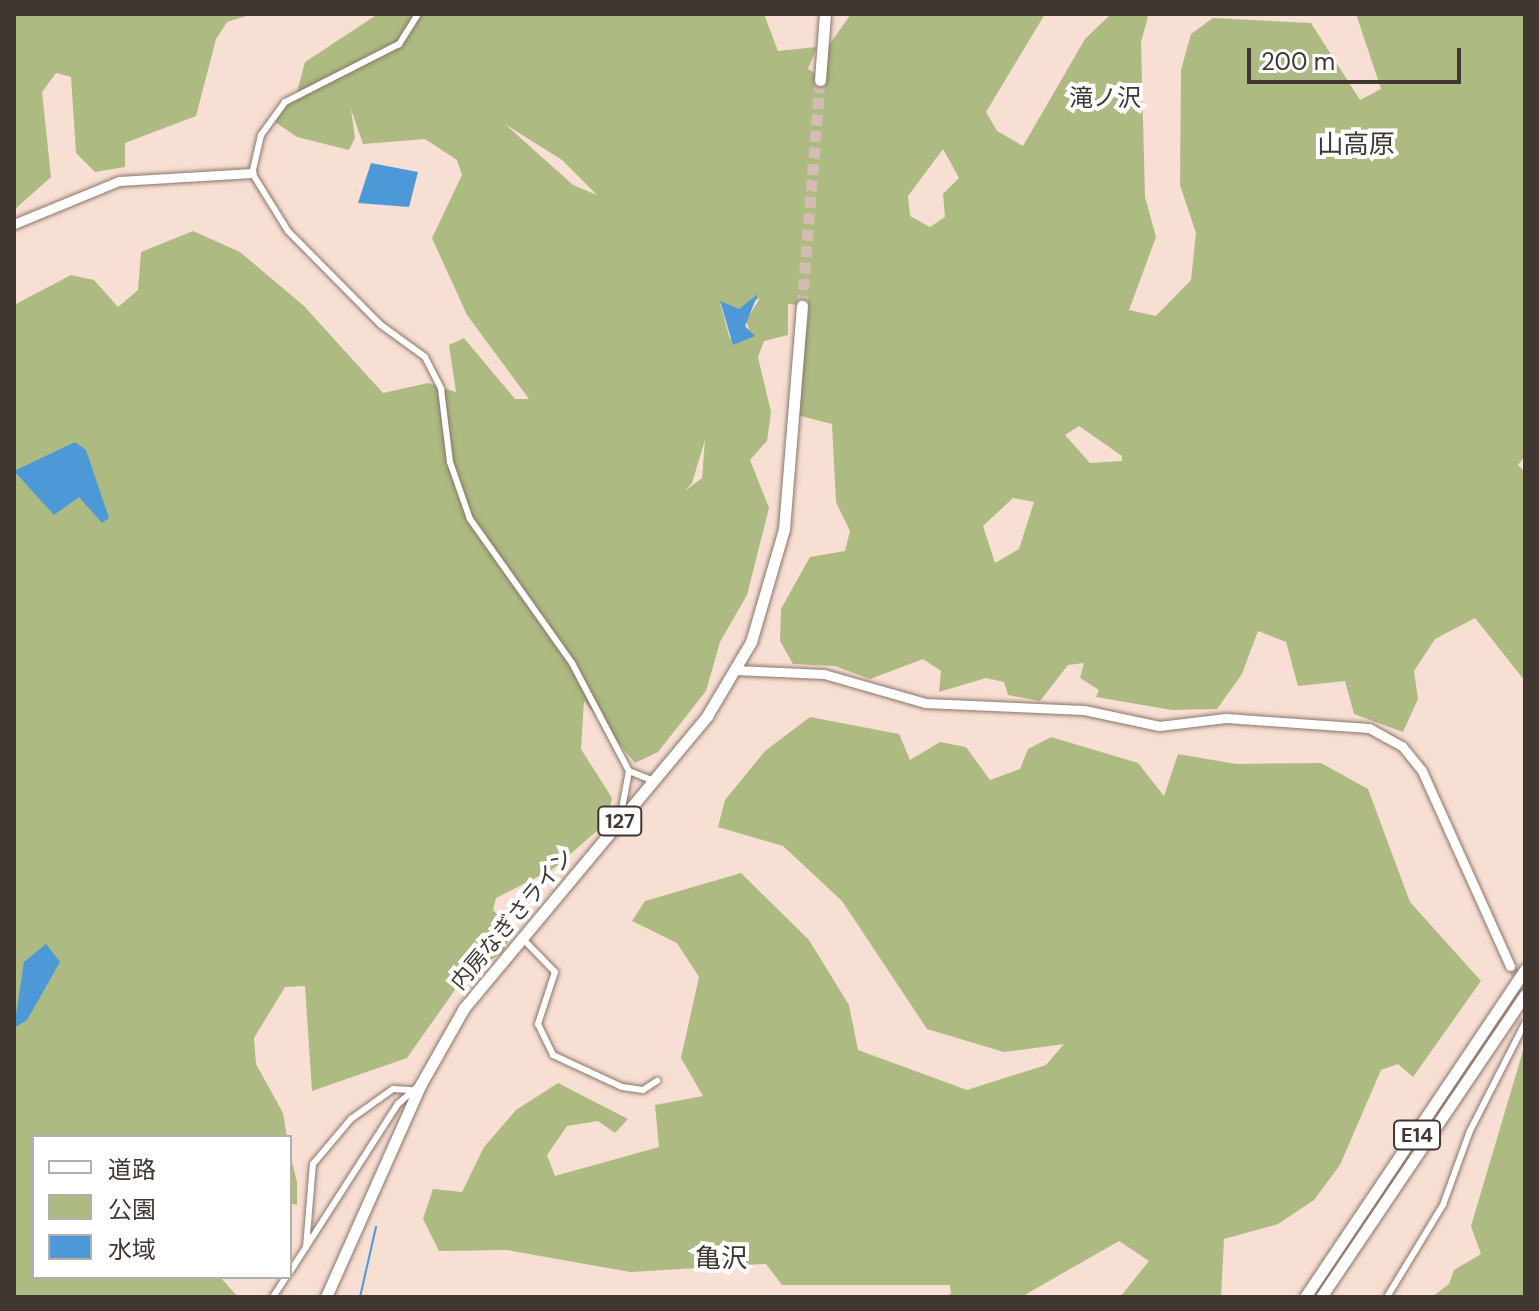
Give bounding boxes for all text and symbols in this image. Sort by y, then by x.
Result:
scale bar [1251,32,1465,82]
text: 200 m [1261,46,1335,77]
district label: 滝ノ沢 [1069,84,1141,112]
district label: 山高原 [1317,129,1395,161]
road number: 127 [596,805,644,837]
street label: 内房なぎさライン [445,843,579,995]
road number: E14 [1393,1119,1441,1151]
legend [32,1135,292,1279]
text: 道路 [108,1154,156,1185]
text: 公園 [108,1194,156,1225]
text: 水域 [108,1234,156,1265]
district label: 亀沢 [695,1243,747,1275]

